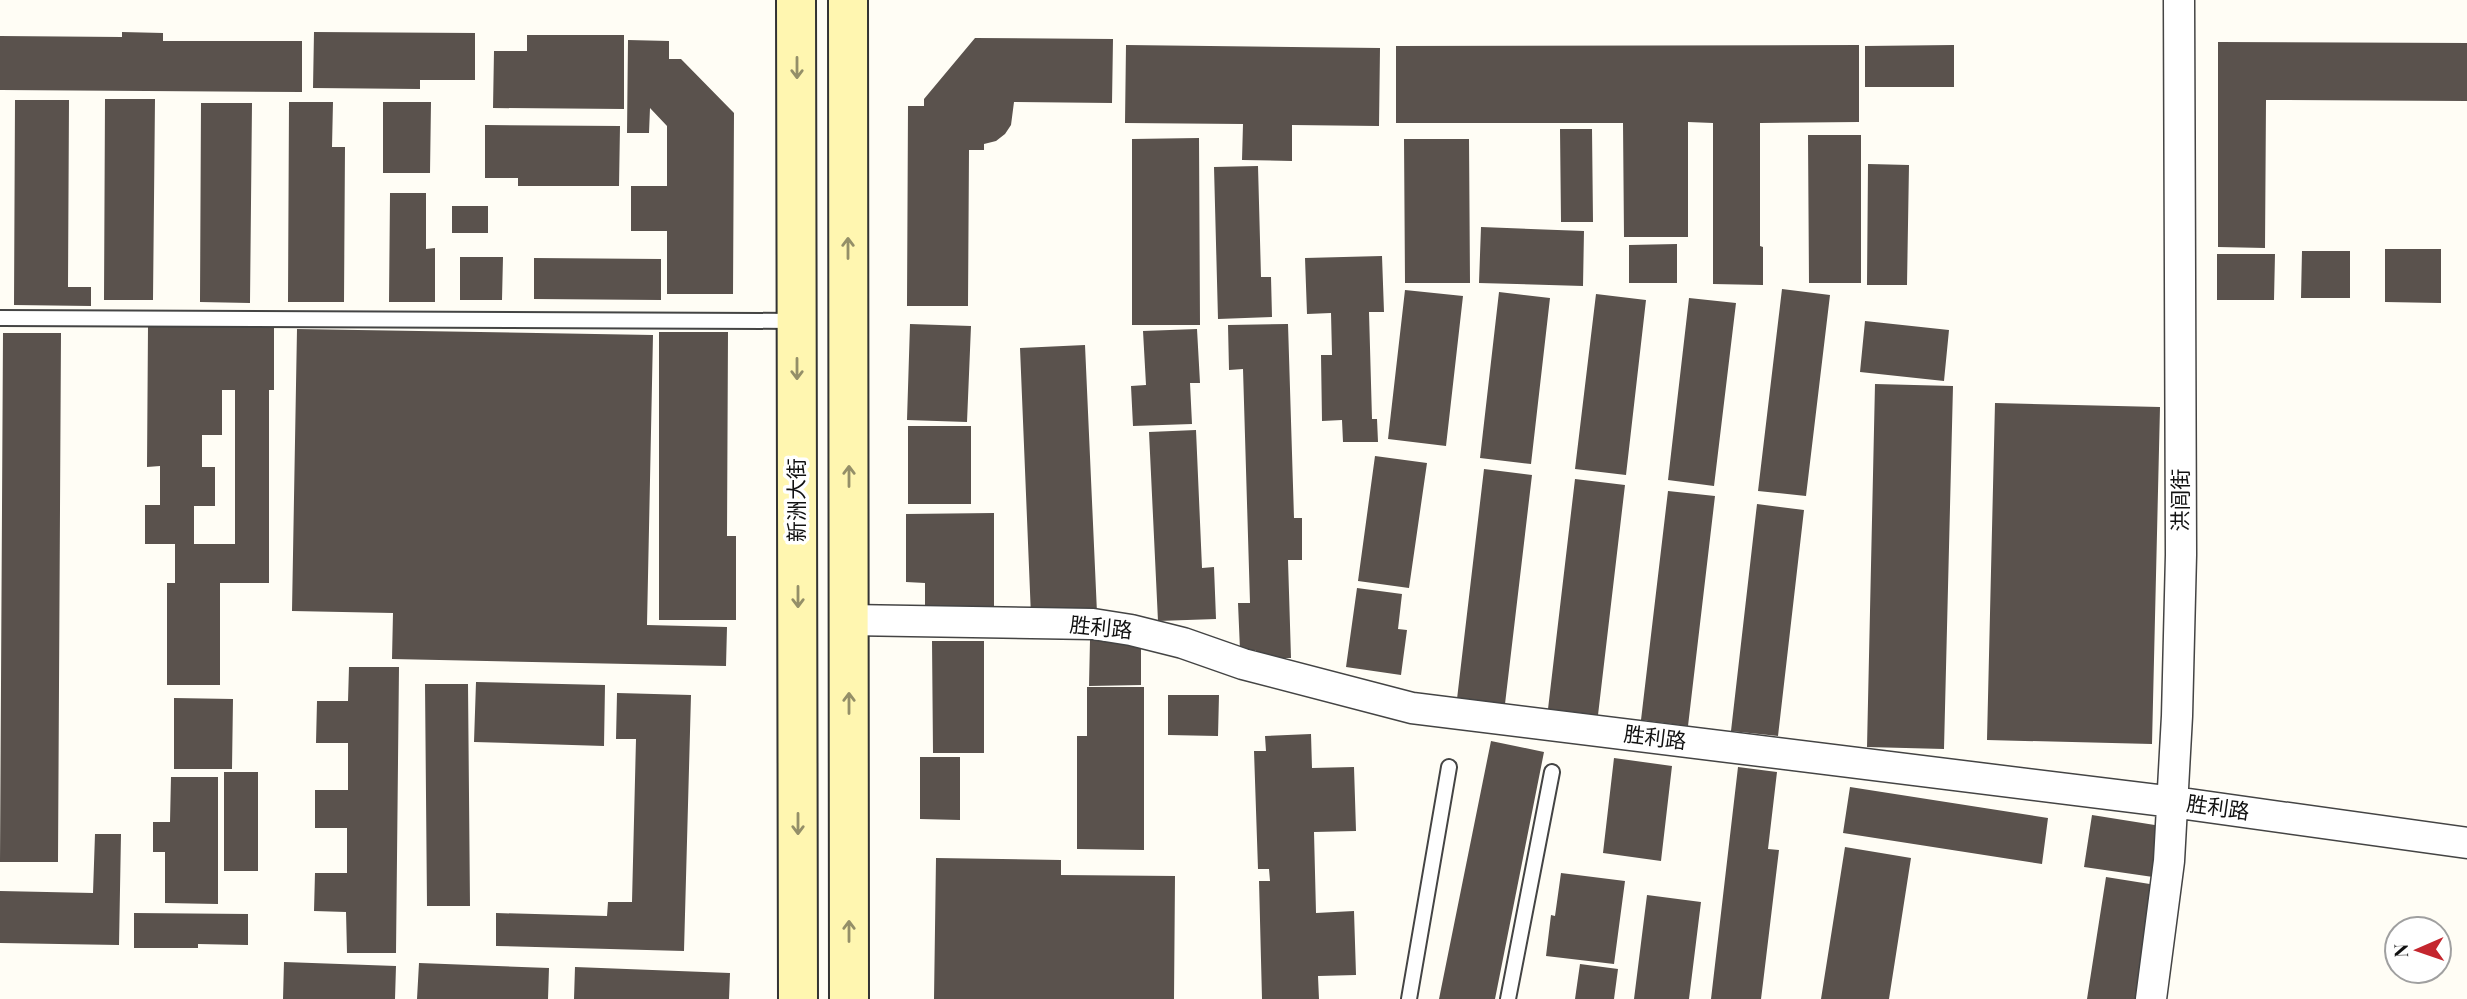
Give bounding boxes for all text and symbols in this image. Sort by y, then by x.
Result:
one-way arrow [790,56,804,79]
one-way arrow [841,237,855,260]
one-way arrow [790,357,804,380]
street label: 新洲大街 [781,458,809,542]
one-way arrow [842,465,856,488]
street label: 洪闾街 [2165,469,2193,532]
one-way arrow [791,585,805,608]
street label: 胜利路 [1068,609,1134,643]
one-way arrow [842,692,856,715]
street label: 胜利路 [1622,718,1688,754]
street label: 胜利路 [2185,788,2251,824]
one-way arrow [791,812,805,835]
north arrow [2383,915,2453,985]
one-way arrow [842,920,856,943]
text: N [2387,943,2413,958]

